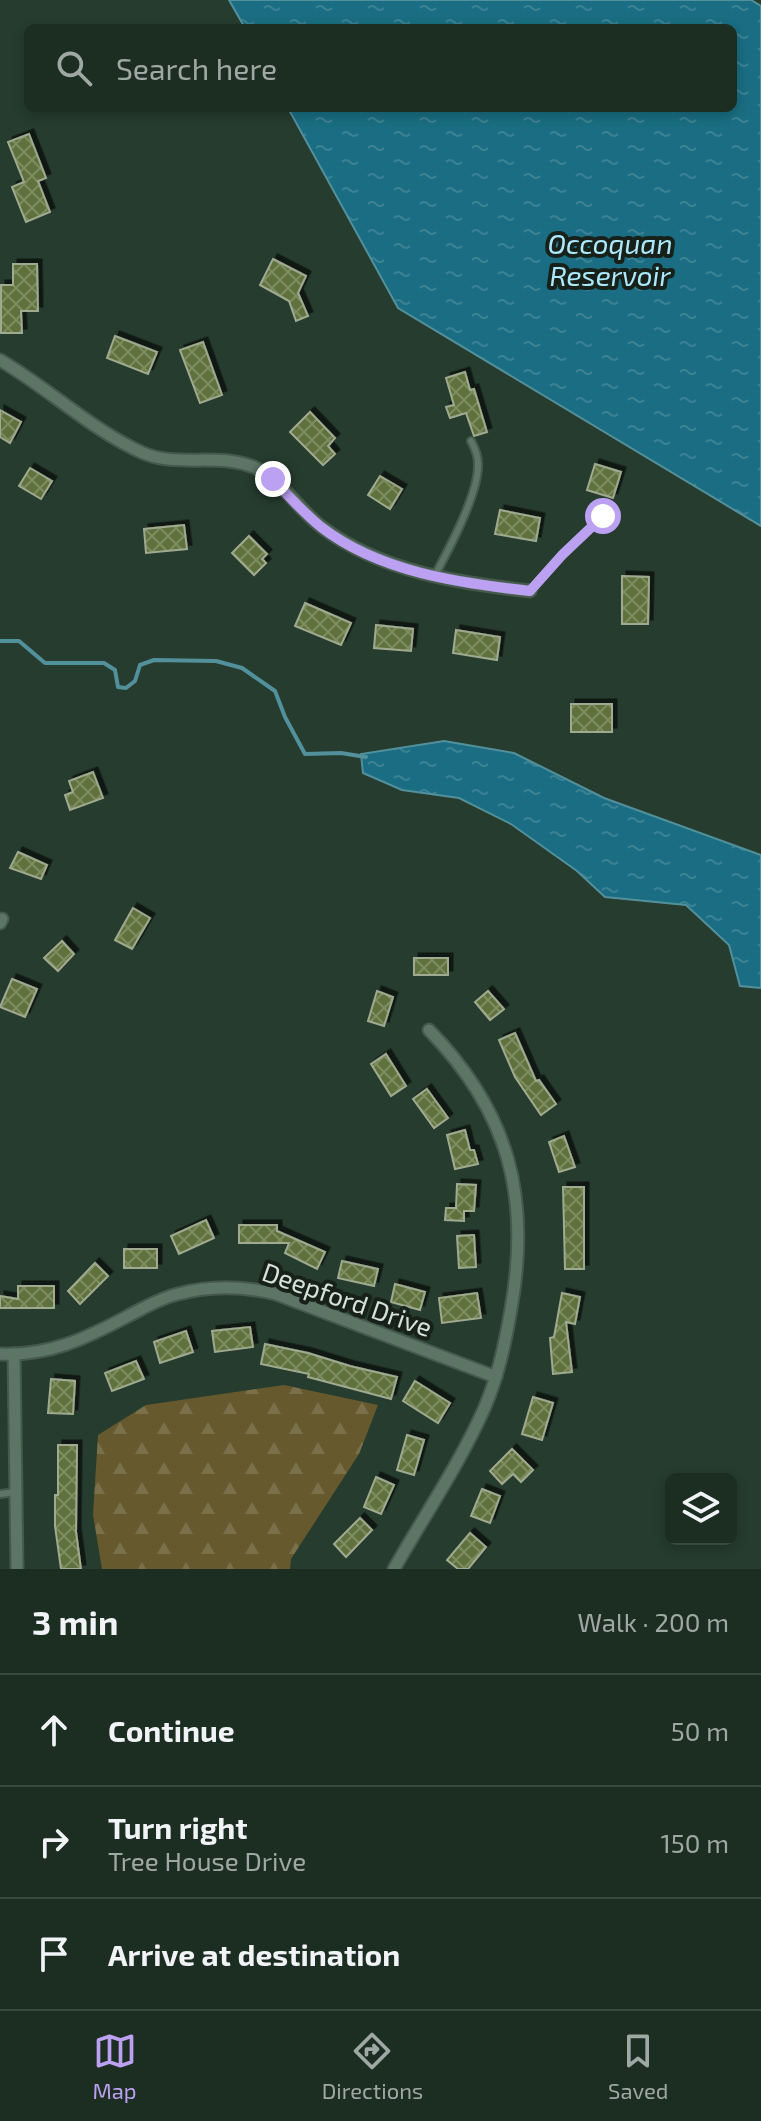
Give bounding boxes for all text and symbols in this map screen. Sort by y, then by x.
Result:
search box [24,24,737,112]
icon: search [52,46,96,90]
text: Search here [116,50,277,86]
water label: Occoquan Reservoir [547,226,673,292]
route end [255,461,291,497]
route start [585,498,621,534]
street label: Deepford Drive [259,1255,436,1342]
map controls [665,1473,737,1545]
button: layers [665,1473,737,1545]
text: 3 min [32,1601,118,1642]
text: Walk · 200 m [577,1606,729,1637]
icon: ahead [32,1708,76,1752]
text: Continue [108,1712,235,1748]
text: 50 m [671,1715,729,1746]
text: Turn right [108,1809,248,1845]
icon: right [32,1820,76,1864]
text: 150 m [660,1827,729,1858]
text: Tree House Drive [108,1845,306,1876]
icon: arrive [32,1932,76,1976]
text: Arrive at destination [108,1936,400,1972]
tab: Map [93,2029,137,2103]
tab: Directions [322,2029,423,2103]
tab: Saved [608,2029,668,2103]

